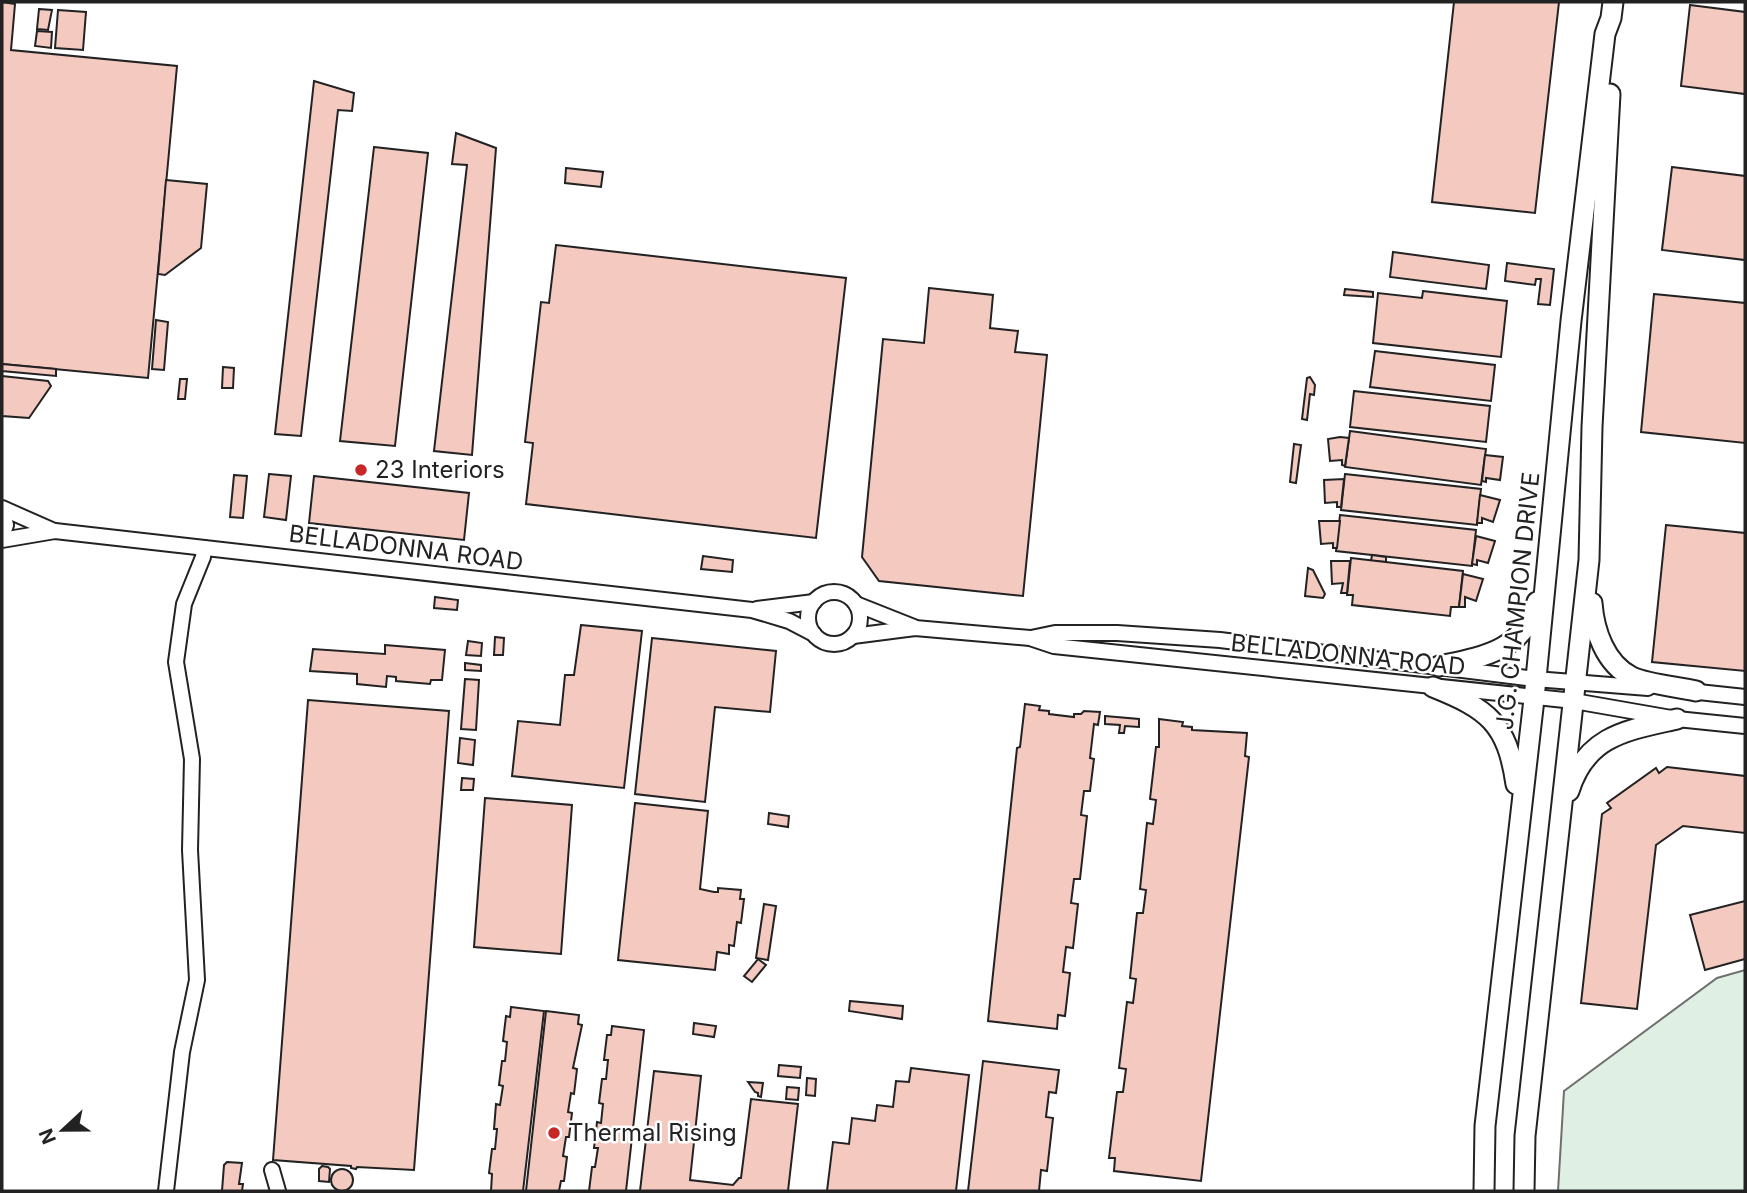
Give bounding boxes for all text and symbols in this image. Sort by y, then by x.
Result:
place label: 23 Interiors [375,455,505,484]
marker: 23 Interiors [353,462,369,478]
street label: J.G. CHAMPION DRIVE [1490,471,1545,731]
street label: BELLADONNA ROAD [287,519,525,576]
street label: BELLADONNA ROAD [1229,628,1467,681]
north arrow [28,1095,98,1165]
place label: Thermal Rising [568,1118,737,1147]
text: N [34,1125,61,1147]
marker: Thermal Rising [546,1125,562,1141]

